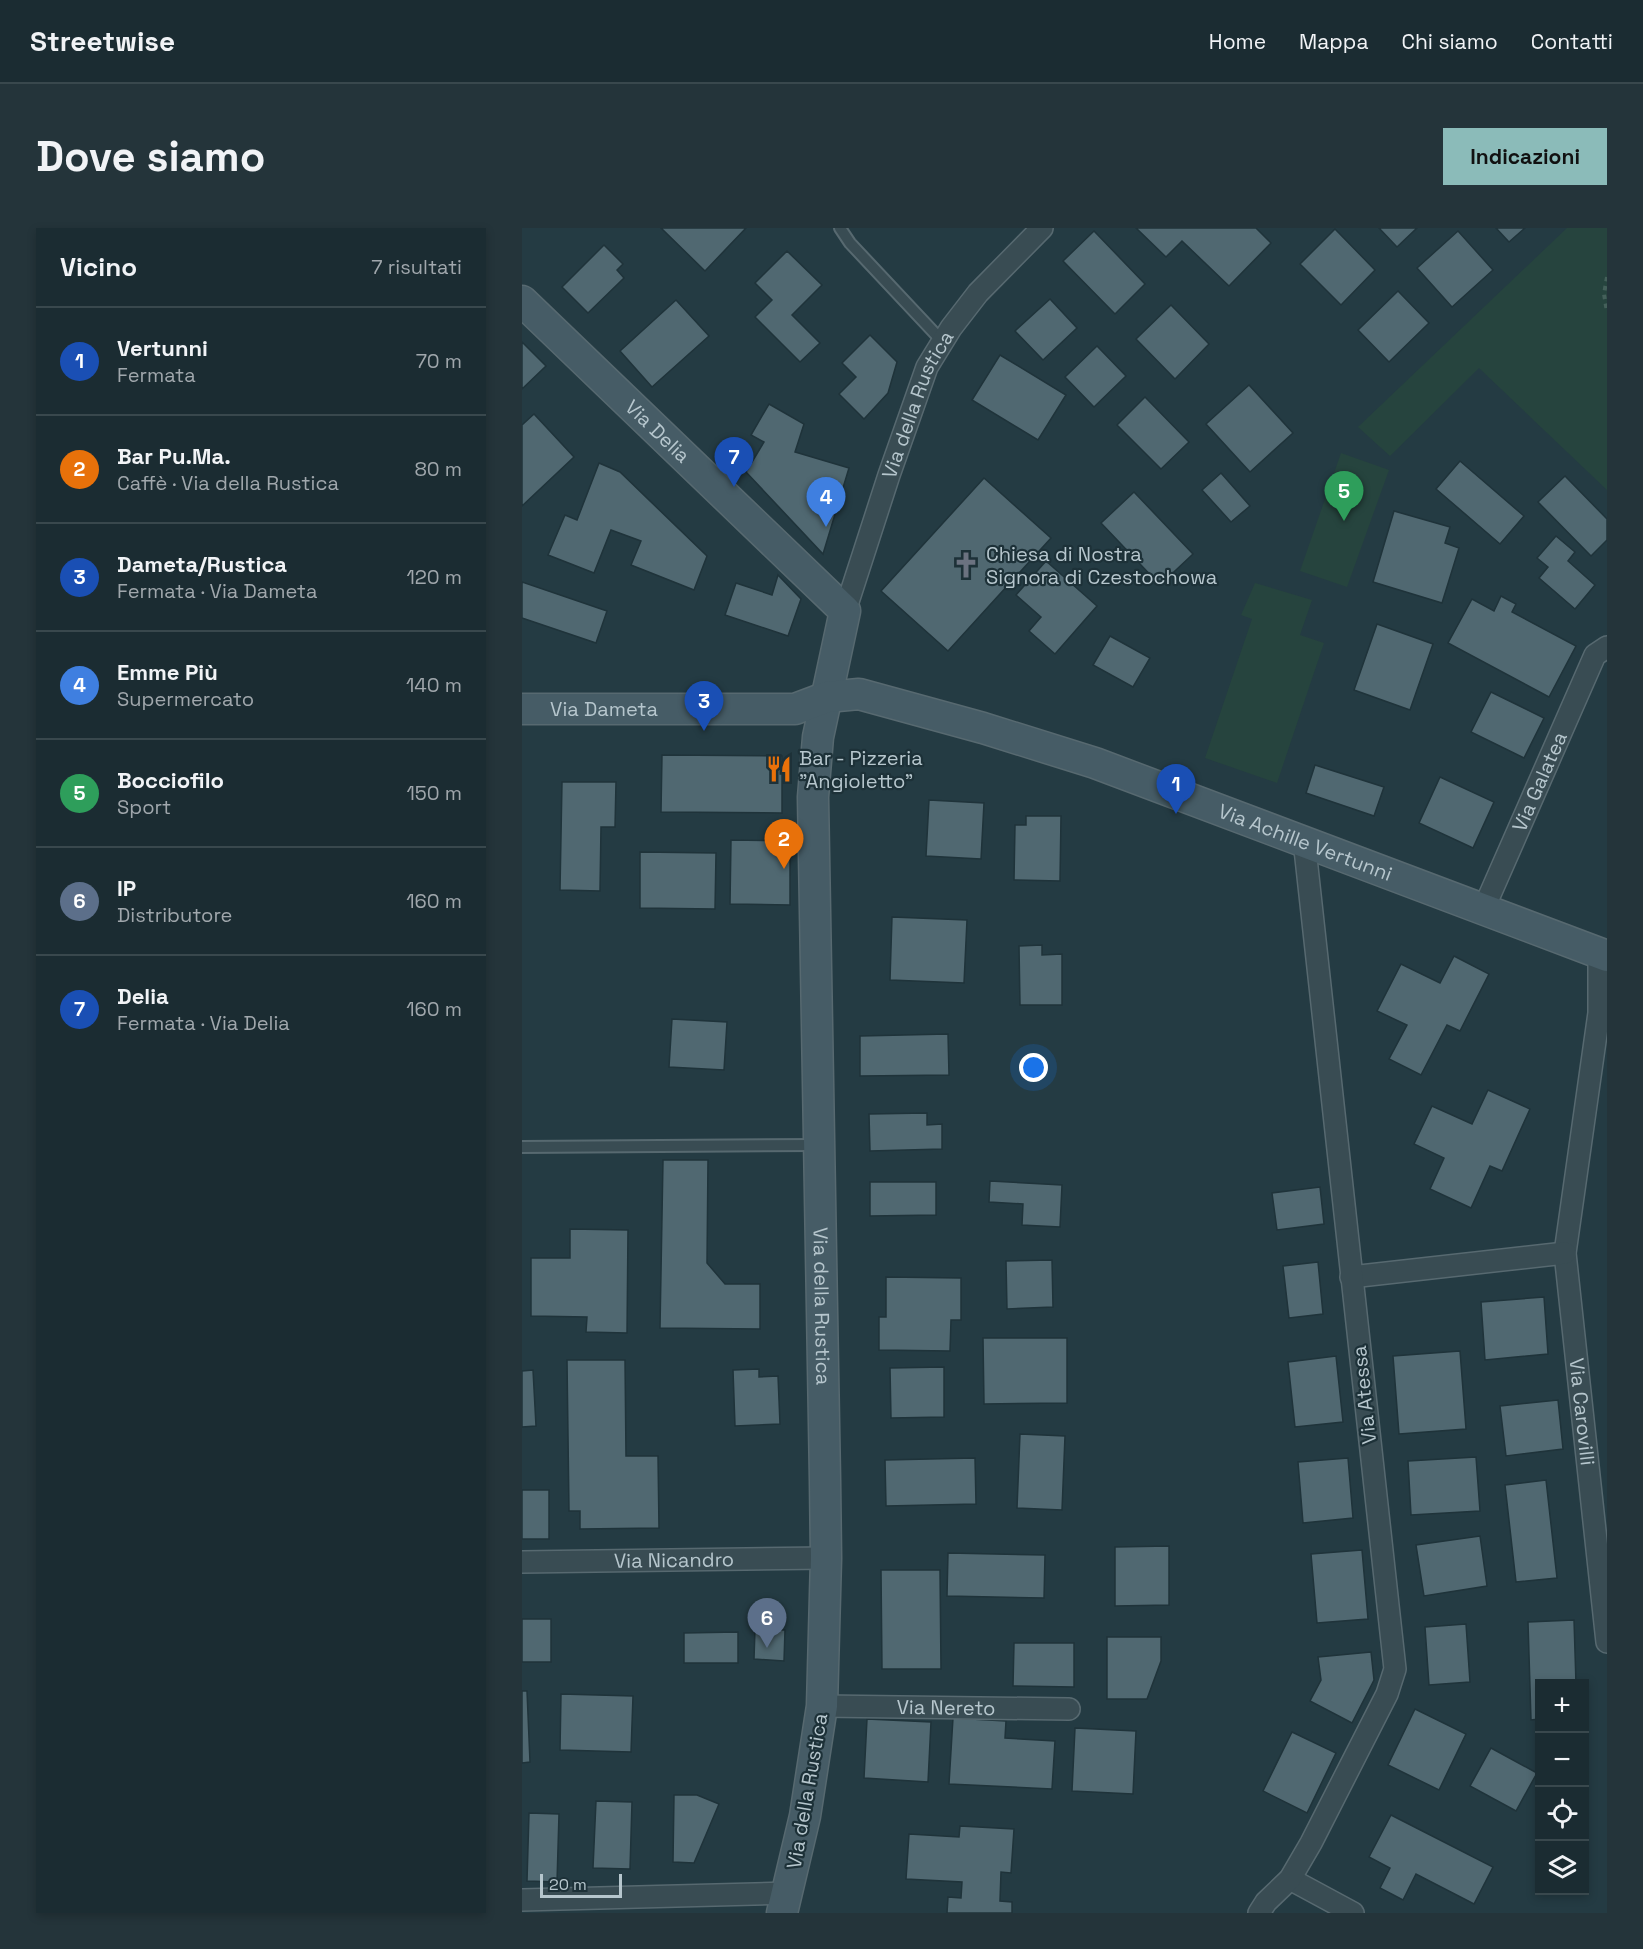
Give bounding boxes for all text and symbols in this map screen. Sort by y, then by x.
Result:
text: Streetwise [30,23,175,59]
text: Home [1209,28,1266,55]
text: Mappa [1299,28,1368,55]
text: Chi siamo [1401,28,1498,55]
text: Contatti [1531,28,1613,55]
button: Indicazioni [1443,128,1607,185]
text: Dove siamo [36,130,265,183]
text: Vicino [60,250,137,284]
text: 7 risultati [371,254,462,280]
street label: Via della Rustica [876,326,959,482]
text: Vertunni [117,334,208,362]
text: 1 [75,348,84,374]
text: 70 m [416,348,462,374]
text: Fermata [117,362,196,388]
street label: Via Delia [620,394,696,468]
pin: 7 [714,438,754,487]
text: Bar Pu.Ma. [117,442,231,470]
text: 2 [74,456,85,482]
text: 80 m [414,456,462,482]
text: Caffè · Via della Rustica [117,470,339,496]
pin: 5 [1324,472,1364,521]
pin: 4 [806,478,846,527]
place label: Chiesa di Nostra Signora di Czestochowa [986,541,1217,590]
text: Dameta/Rustica [117,550,287,578]
church icon: Chiesa di Nostra Signora di Czestochowa [951,550,981,580]
text: 3 [73,564,86,590]
text: 120 m [406,564,462,590]
text: Fermata · Via Dameta [117,578,318,604]
text: Emme Più [117,658,218,686]
text: 4 [73,672,86,698]
text: 140 m [406,672,462,698]
pin: 3 [684,682,723,731]
text: Supermercato [117,686,254,712]
street label: Via Dameta [550,696,658,722]
street label: Via Galatea [1506,728,1573,836]
place label: Bar - Pizzeria "Angioletto" [799,745,923,794]
restaurant icon: Bar - Pizzeria "Angioletto" [764,754,794,784]
pin: 1 [1156,764,1196,814]
text: Bocciofilo [117,766,224,794]
text: 5 [74,780,86,806]
text: 150 m [407,780,462,806]
text: Sport [117,794,171,820]
street label: Via Achille Vertunni [1215,798,1396,887]
pin: 2 [764,820,804,869]
text: IP [117,874,136,902]
text: 6 [73,888,86,914]
text: 160 m [406,888,462,914]
text: Distributore [117,902,232,928]
text: Delia [117,982,169,1010]
text: 7 [74,996,85,1022]
text: 160 m [406,996,462,1022]
text: Fermata · Via Delia [117,1010,290,1036]
your location [1019,1053,1048,1082]
street label: Via della Rustica [808,1227,836,1385]
street label: Via Atessa [1346,1344,1382,1446]
street label: Via Carovilli [1563,1357,1601,1467]
street label: Via Nicandro [614,1546,734,1574]
pin: 6 [748,1598,786,1648]
map controls [1535,1679,1589,1895]
button: + [1535,1679,1589,1733]
street label: Via Nereto [896,1694,996,1721]
street label: Via della Rustica [780,1711,834,1871]
button: − [1535,1733,1589,1787]
button: locate [1535,1787,1589,1841]
button: layers [1535,1841,1589,1895]
scale bar [540,1871,622,1898]
text: 20 m [549,1874,587,1895]

